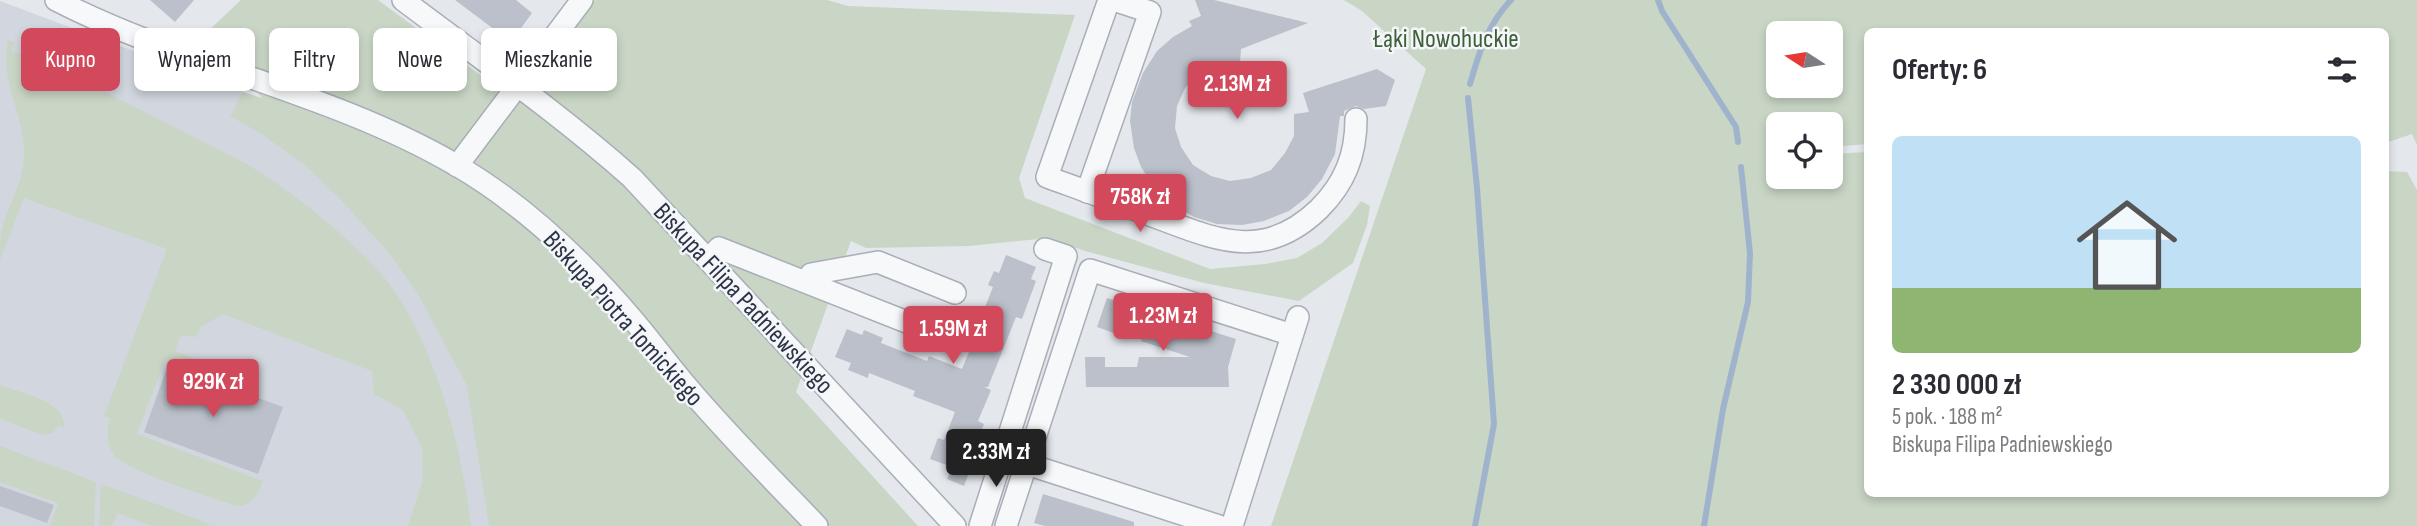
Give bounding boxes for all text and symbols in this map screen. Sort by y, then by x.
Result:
north arrow [1766,21,1843,98]
map controls [1766,21,1843,189]
park label: Łąki Nowohuckie [1372,24,1519,55]
chip: Kupno [21,28,120,91]
chip: Wynajem [134,28,255,91]
chip: Filtry [269,28,359,91]
chip: Nowe [373,28,467,91]
chip: Mieszkanie [481,28,617,91]
icon: filters [2323,51,2361,89]
text: Oferty: 6 [1892,52,1987,88]
pin: 2.13M zł [1165,61,1309,121]
text: 2.13M zł [1204,70,1270,98]
button: locate [1766,112,1843,189]
pin: 758K zł [1075,174,1205,234]
icon: home [2064,182,2190,308]
text: 758K zł [1110,183,1170,211]
street label: Biskupa Filipa Padniewskiego [646,197,839,401]
street label: Biskupa Piotra Tomickiego [536,225,710,413]
pin: 1.23M zł [1091,294,1235,353]
text: 1.23M zł [1129,302,1197,330]
pin: 1.59M zł [881,306,1025,366]
text: 1.59M zł [919,315,987,343]
pin: 929K zł [148,360,278,419]
text: 2 330 000 zł [1892,367,2021,403]
text: 929K zł [183,368,243,396]
text: 5 pok. · 188 m² [1892,403,2003,431]
pin: 2.33M zł [924,430,1068,489]
text: Biskupa Filipa Padniewskiego [1892,431,2113,459]
text: 2.33M zł [962,438,1030,466]

